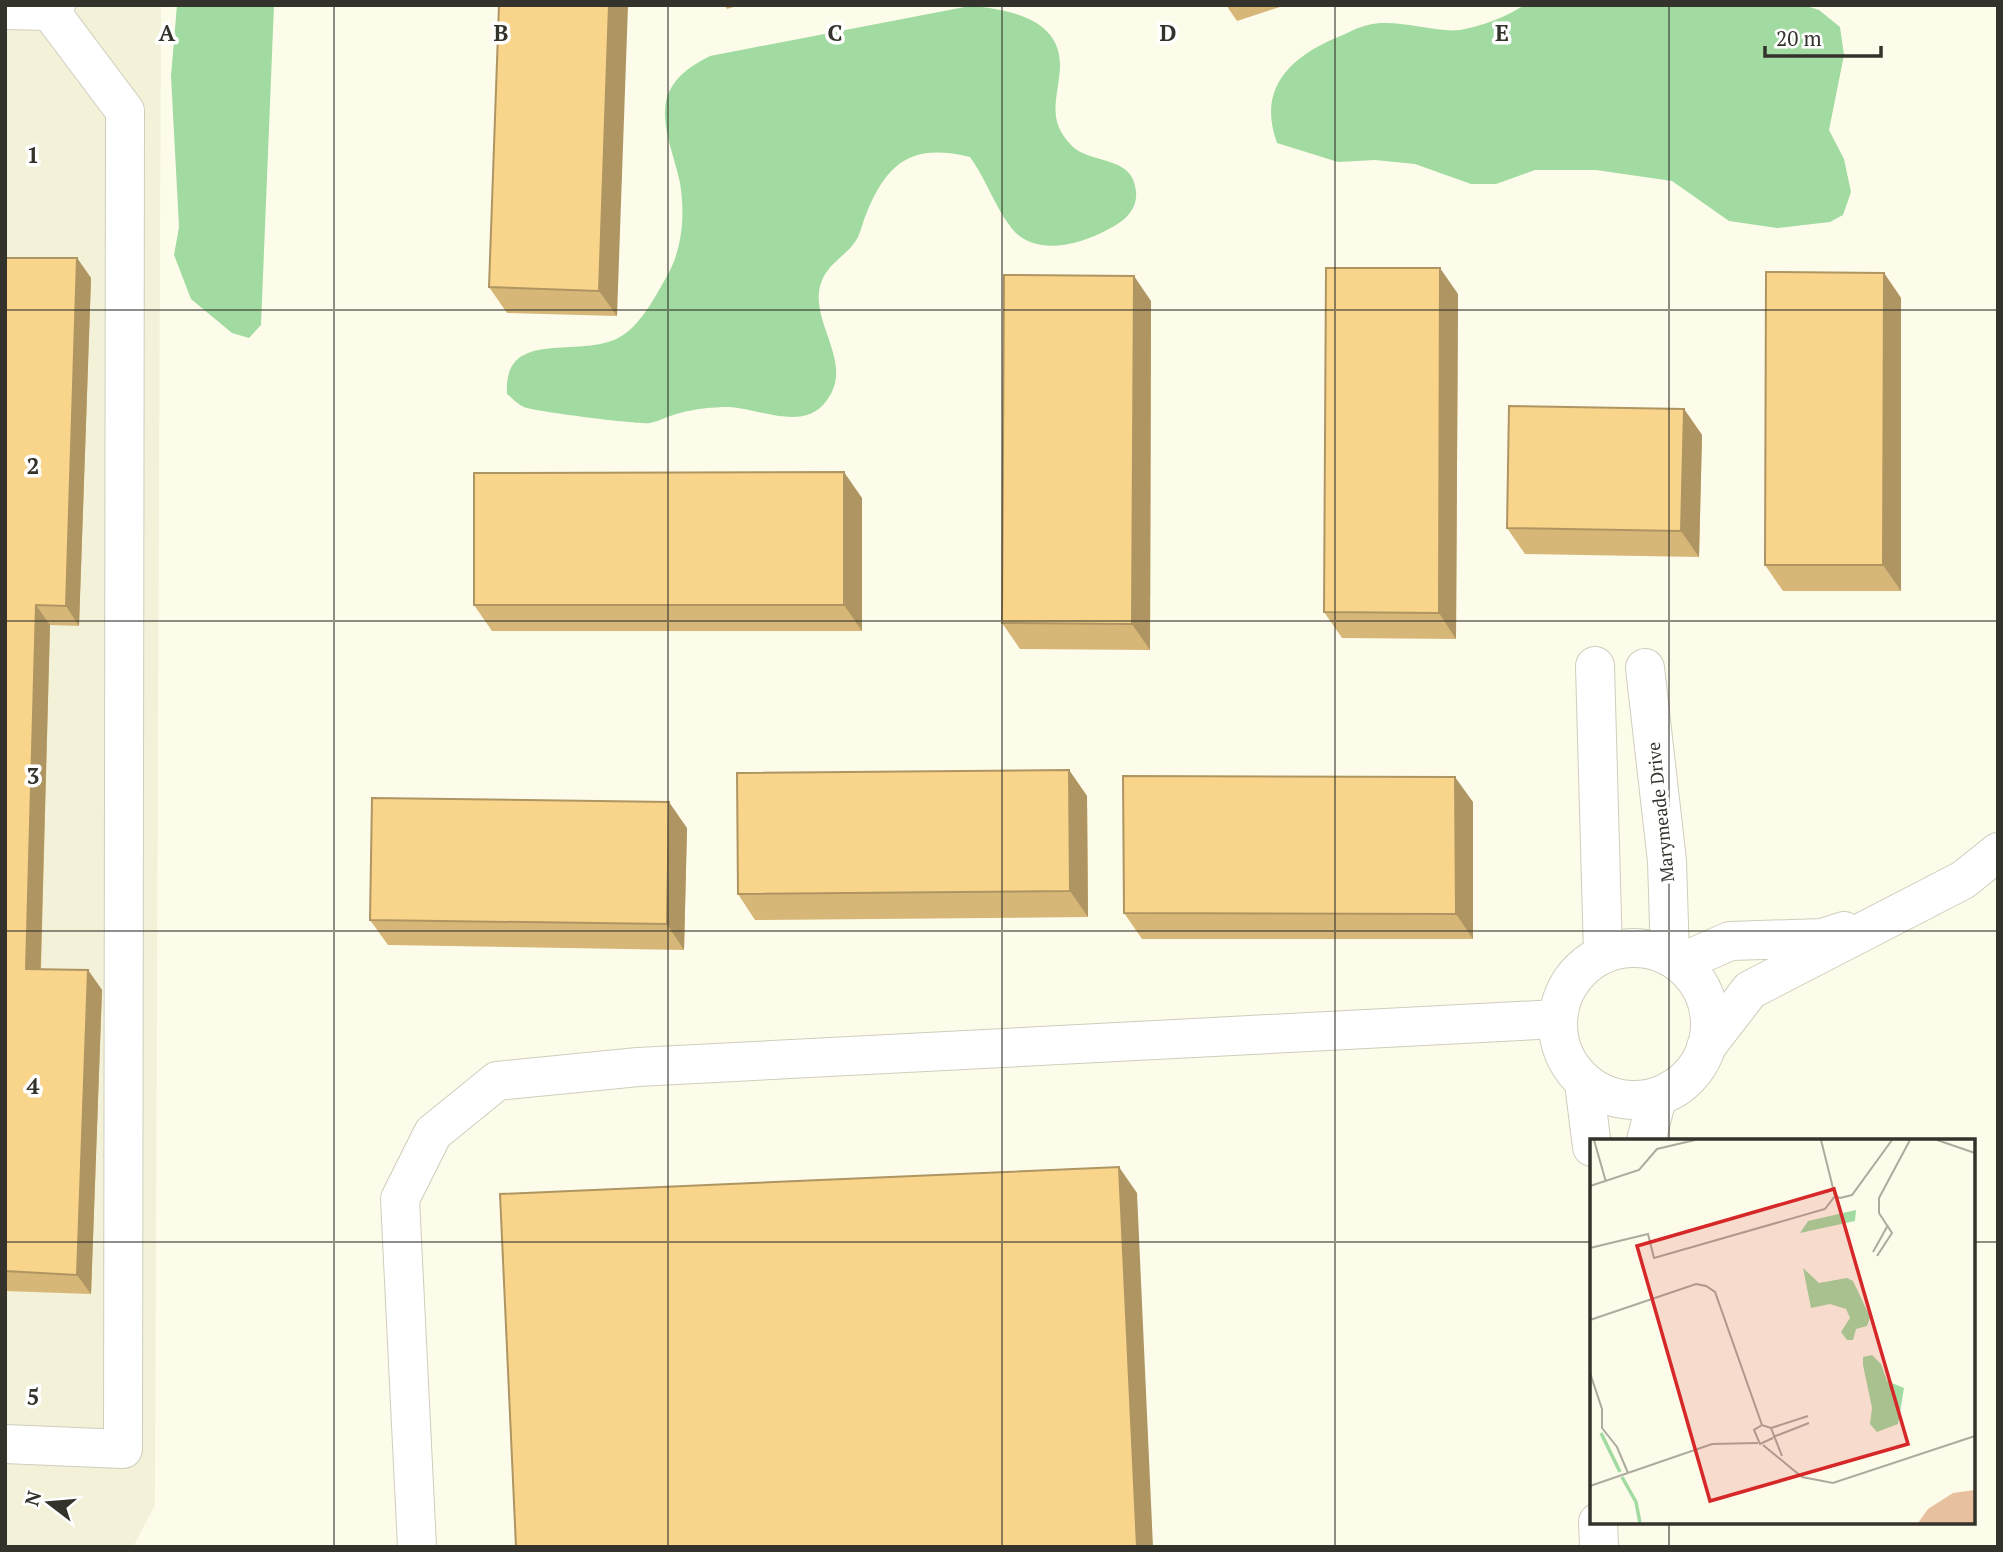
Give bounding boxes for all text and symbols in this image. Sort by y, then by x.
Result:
scale bar [1765,14,1881,58]
text: A [159,17,176,48]
text: B [494,17,509,48]
text: C [828,17,843,48]
text: D [1160,17,1177,48]
text: E [1495,17,1509,48]
text: 20 m [1776,24,1822,52]
text: 1 [27,139,40,170]
text: 2 [27,450,40,481]
street label: Marymeade Drive [1641,741,1679,883]
text: 3 [27,760,40,791]
text: 4 [27,1070,40,1101]
inset map [1590,1139,1975,1524]
text: 5 [27,1381,40,1412]
north arrow [14,1468,84,1538]
text: N [18,1487,46,1509]

